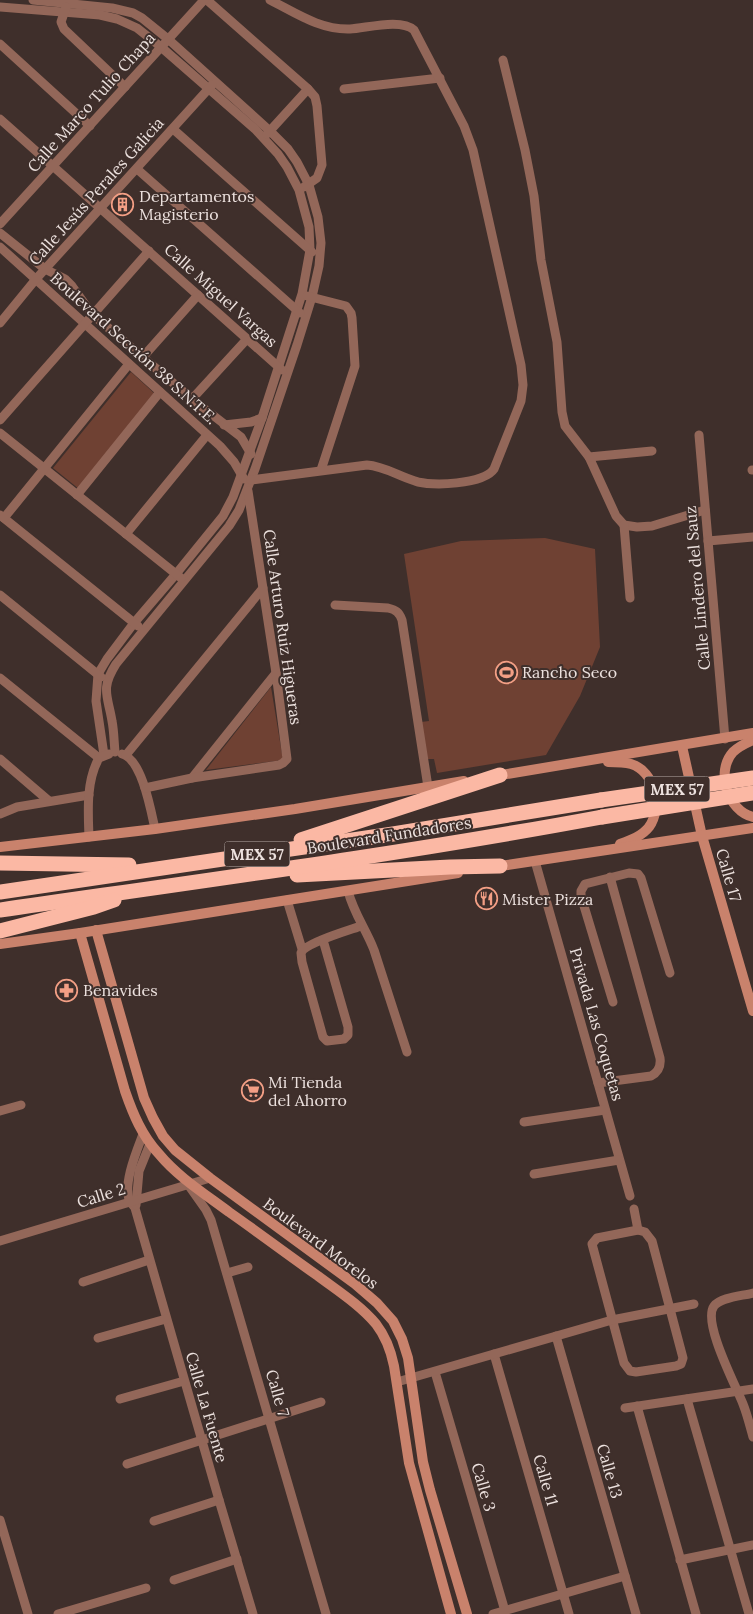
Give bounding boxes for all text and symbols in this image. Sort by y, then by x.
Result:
street label: Calle Marco Tulio Chapa [23,28,159,176]
street label: Calle Jesús Perales Galicia [24,113,168,269]
place label: Departamentos Magisterio [139,186,254,224]
building icon: Departamentos Magisterio [111,193,135,217]
street label: Calle Miguel Vargas [160,239,282,351]
street label: Boulevard Sección 38 S.N.T.E. [46,268,222,428]
street label: Calle Lindero del Sauz [680,505,714,671]
street label: Calle Arturo Ruiz Higueras [259,528,307,726]
sports icon: Rancho Seco [494,660,518,684]
place label: Rancho Seco [522,662,617,682]
road number: MEX 57 [644,776,710,802]
street label: Boulevard Fundadores [305,812,473,858]
road number: MEX 57 [224,842,290,866]
street label: Calle 17 [712,846,746,904]
restaurant icon: Mister Pizza [474,887,498,911]
place label: Mister Pizza [502,889,593,909]
street label: Privada Las Coquetas [566,945,628,1103]
pharmacy icon: Benavides [55,978,79,1002]
place label: Benavides [83,980,158,1000]
place label: Mi Tienda del Ahorro [268,1072,347,1110]
supermarket icon: Mi Tienda del Ahorro [240,1079,264,1103]
street label: Calle 2 [74,1178,128,1212]
street label: Boulevard Morelos [259,1193,383,1293]
street label: Calle La Fuente [182,1349,232,1465]
street label: Calle 7 [262,1367,294,1420]
street label: Calle 13 [593,1441,627,1501]
street label: Calle 11 [529,1452,563,1508]
street label: Calle 3 [468,1460,501,1514]

